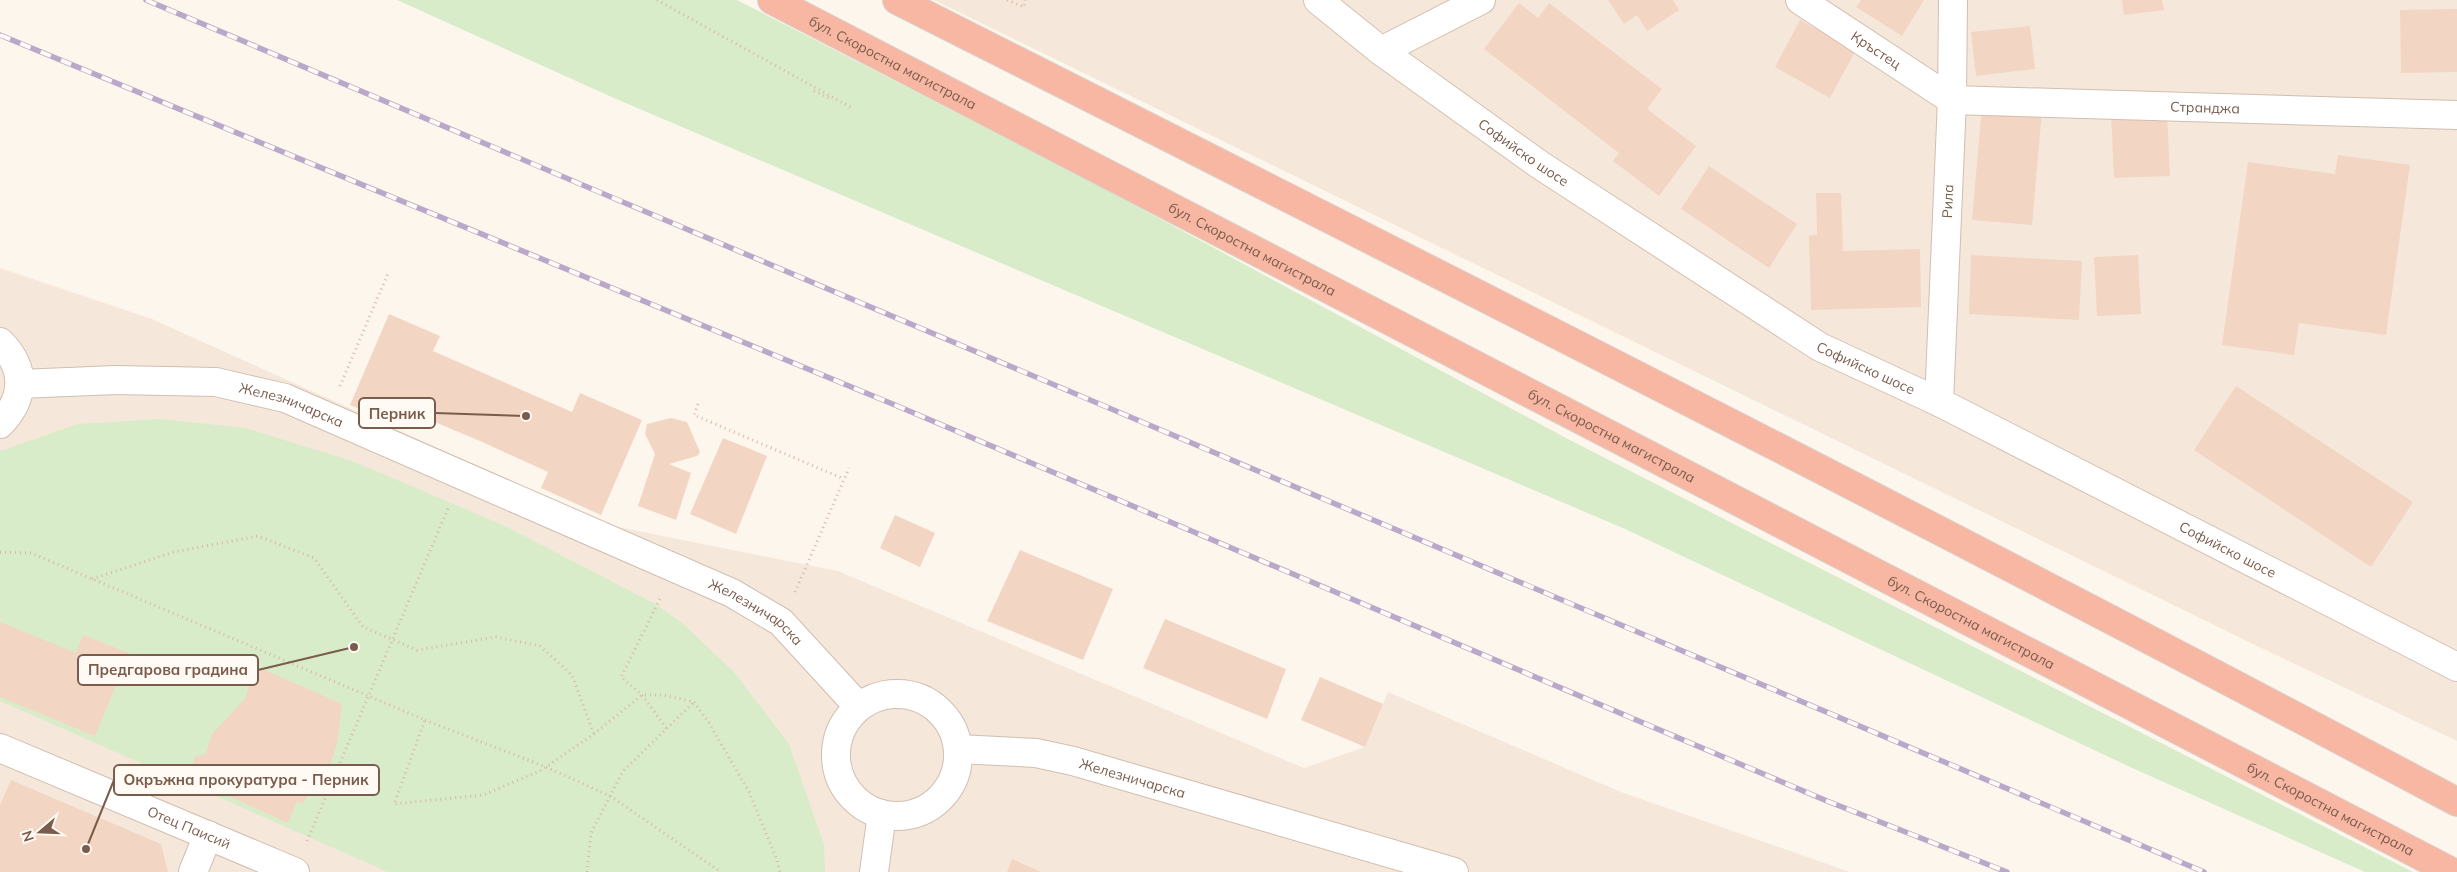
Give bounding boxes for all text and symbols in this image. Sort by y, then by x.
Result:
street label: бул. Скоростна магистрала [806,12,979,114]
street label: Кръстец [1848,27,1905,73]
street label: Странджа [2170,97,2240,118]
street label: Софийско шосе [1475,115,1572,190]
street label: Рила [1938,184,1957,219]
street label: бул. Скоростна магистрала [1165,198,1339,300]
street label: Софийско шосе [1814,338,1918,399]
street label: Железничарска [237,379,346,431]
street label: бул. Скоростна магистрала [1525,385,1698,487]
callout: Перник [359,398,435,428]
text: Перник [369,404,426,423]
street label: Софийско шосе [2176,517,2279,582]
street label: бул. Скоростна магистрала [1884,572,2058,673]
street label: Железничарска [706,575,807,649]
callout: Предгарова градина [78,655,258,685]
text: Предгарова градина [88,660,248,679]
street label: Железничарска [1077,754,1188,802]
street label: бул. Скоростна магистрала [2244,758,2417,860]
callout: Окръжна прокуратура - Перник [114,765,379,795]
text: Окръжна прокуратура - Перник [123,770,369,789]
street label: Отец Паисий [145,802,233,853]
north arrow [15,807,65,857]
text: N [17,828,38,844]

